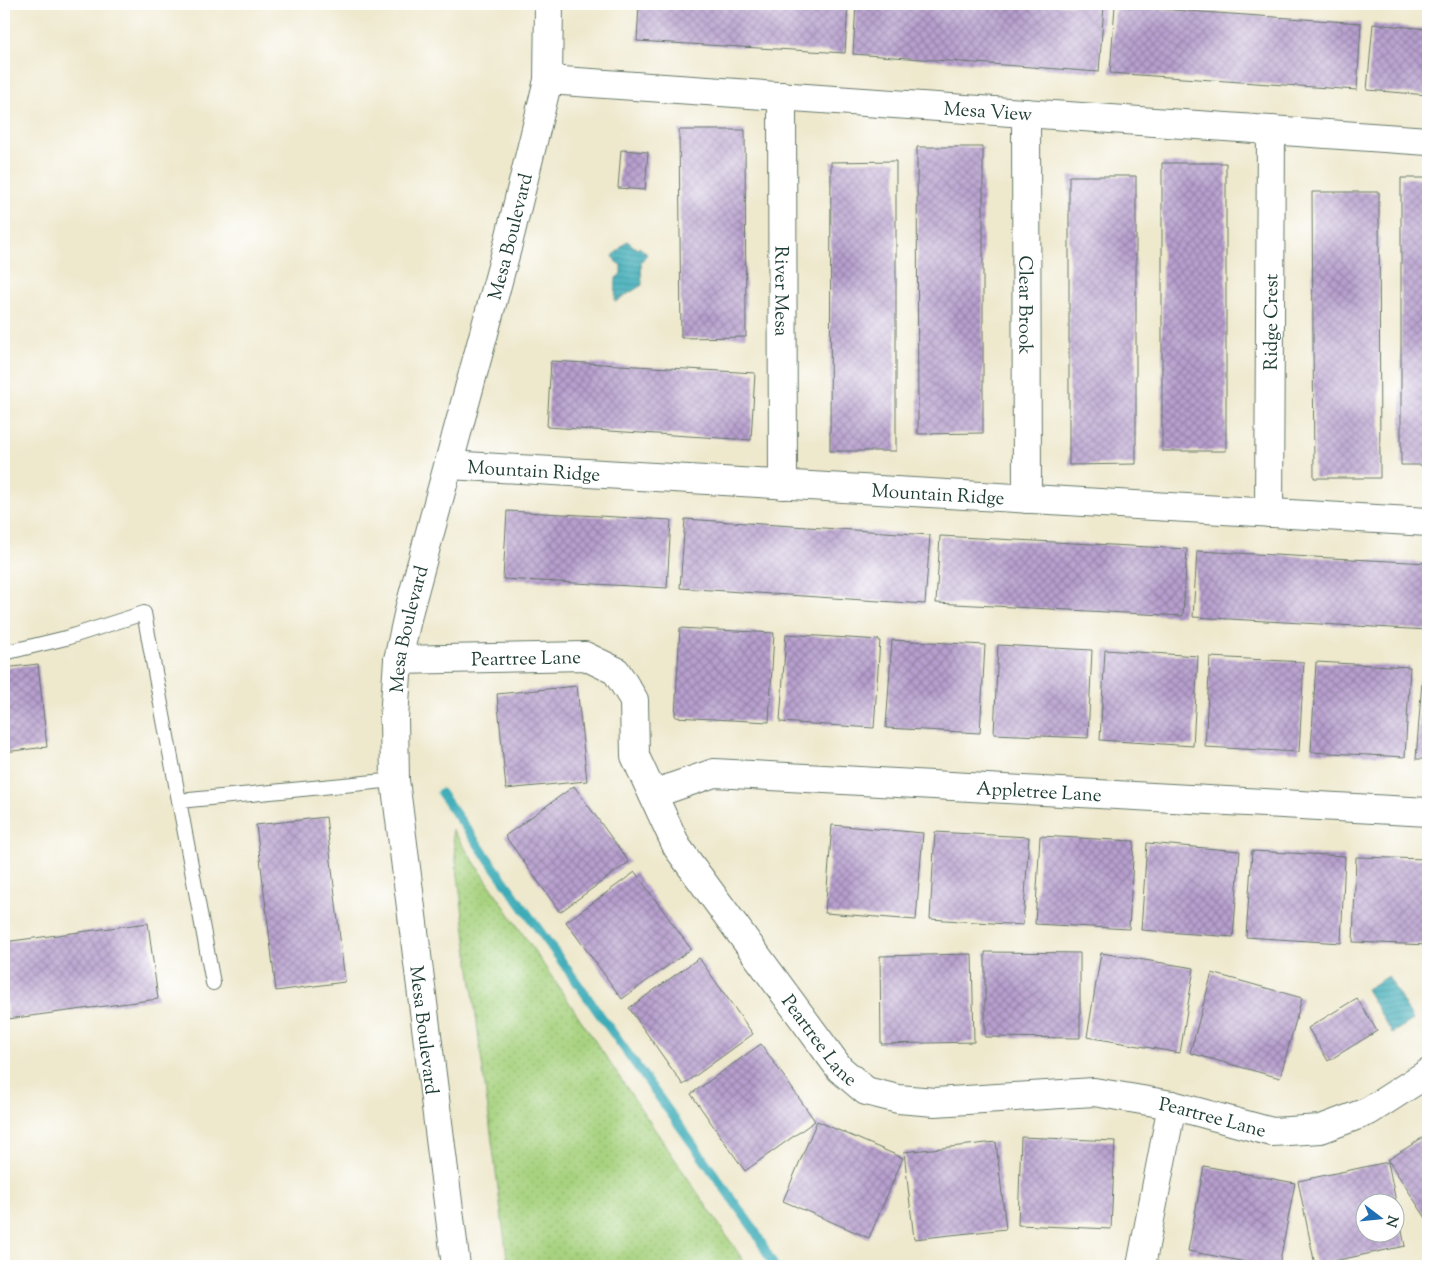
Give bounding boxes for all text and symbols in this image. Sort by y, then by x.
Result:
street label: Mesa View [943,96,1033,130]
street label: Mesa Boulevard [483,171,541,303]
street label: River Mesa [766,246,794,337]
street label: Clear Brook [1010,255,1038,355]
street label: Ridge Crest [1259,273,1286,370]
street label: Mountain Ridge [466,455,601,490]
street label: Mountain Ridge [871,479,1005,513]
street label: Mesa Boulevard [385,563,436,694]
street label: Peartree Lane [471,645,581,674]
street label: Appletree Lane [975,776,1102,810]
street label: Mesa Boulevard [401,964,444,1097]
street label: Peartree Lane [774,990,862,1094]
street label: Peartree Lane [1157,1092,1269,1146]
north arrow [1354,1192,1404,1242]
text: N [1379,1213,1402,1229]

